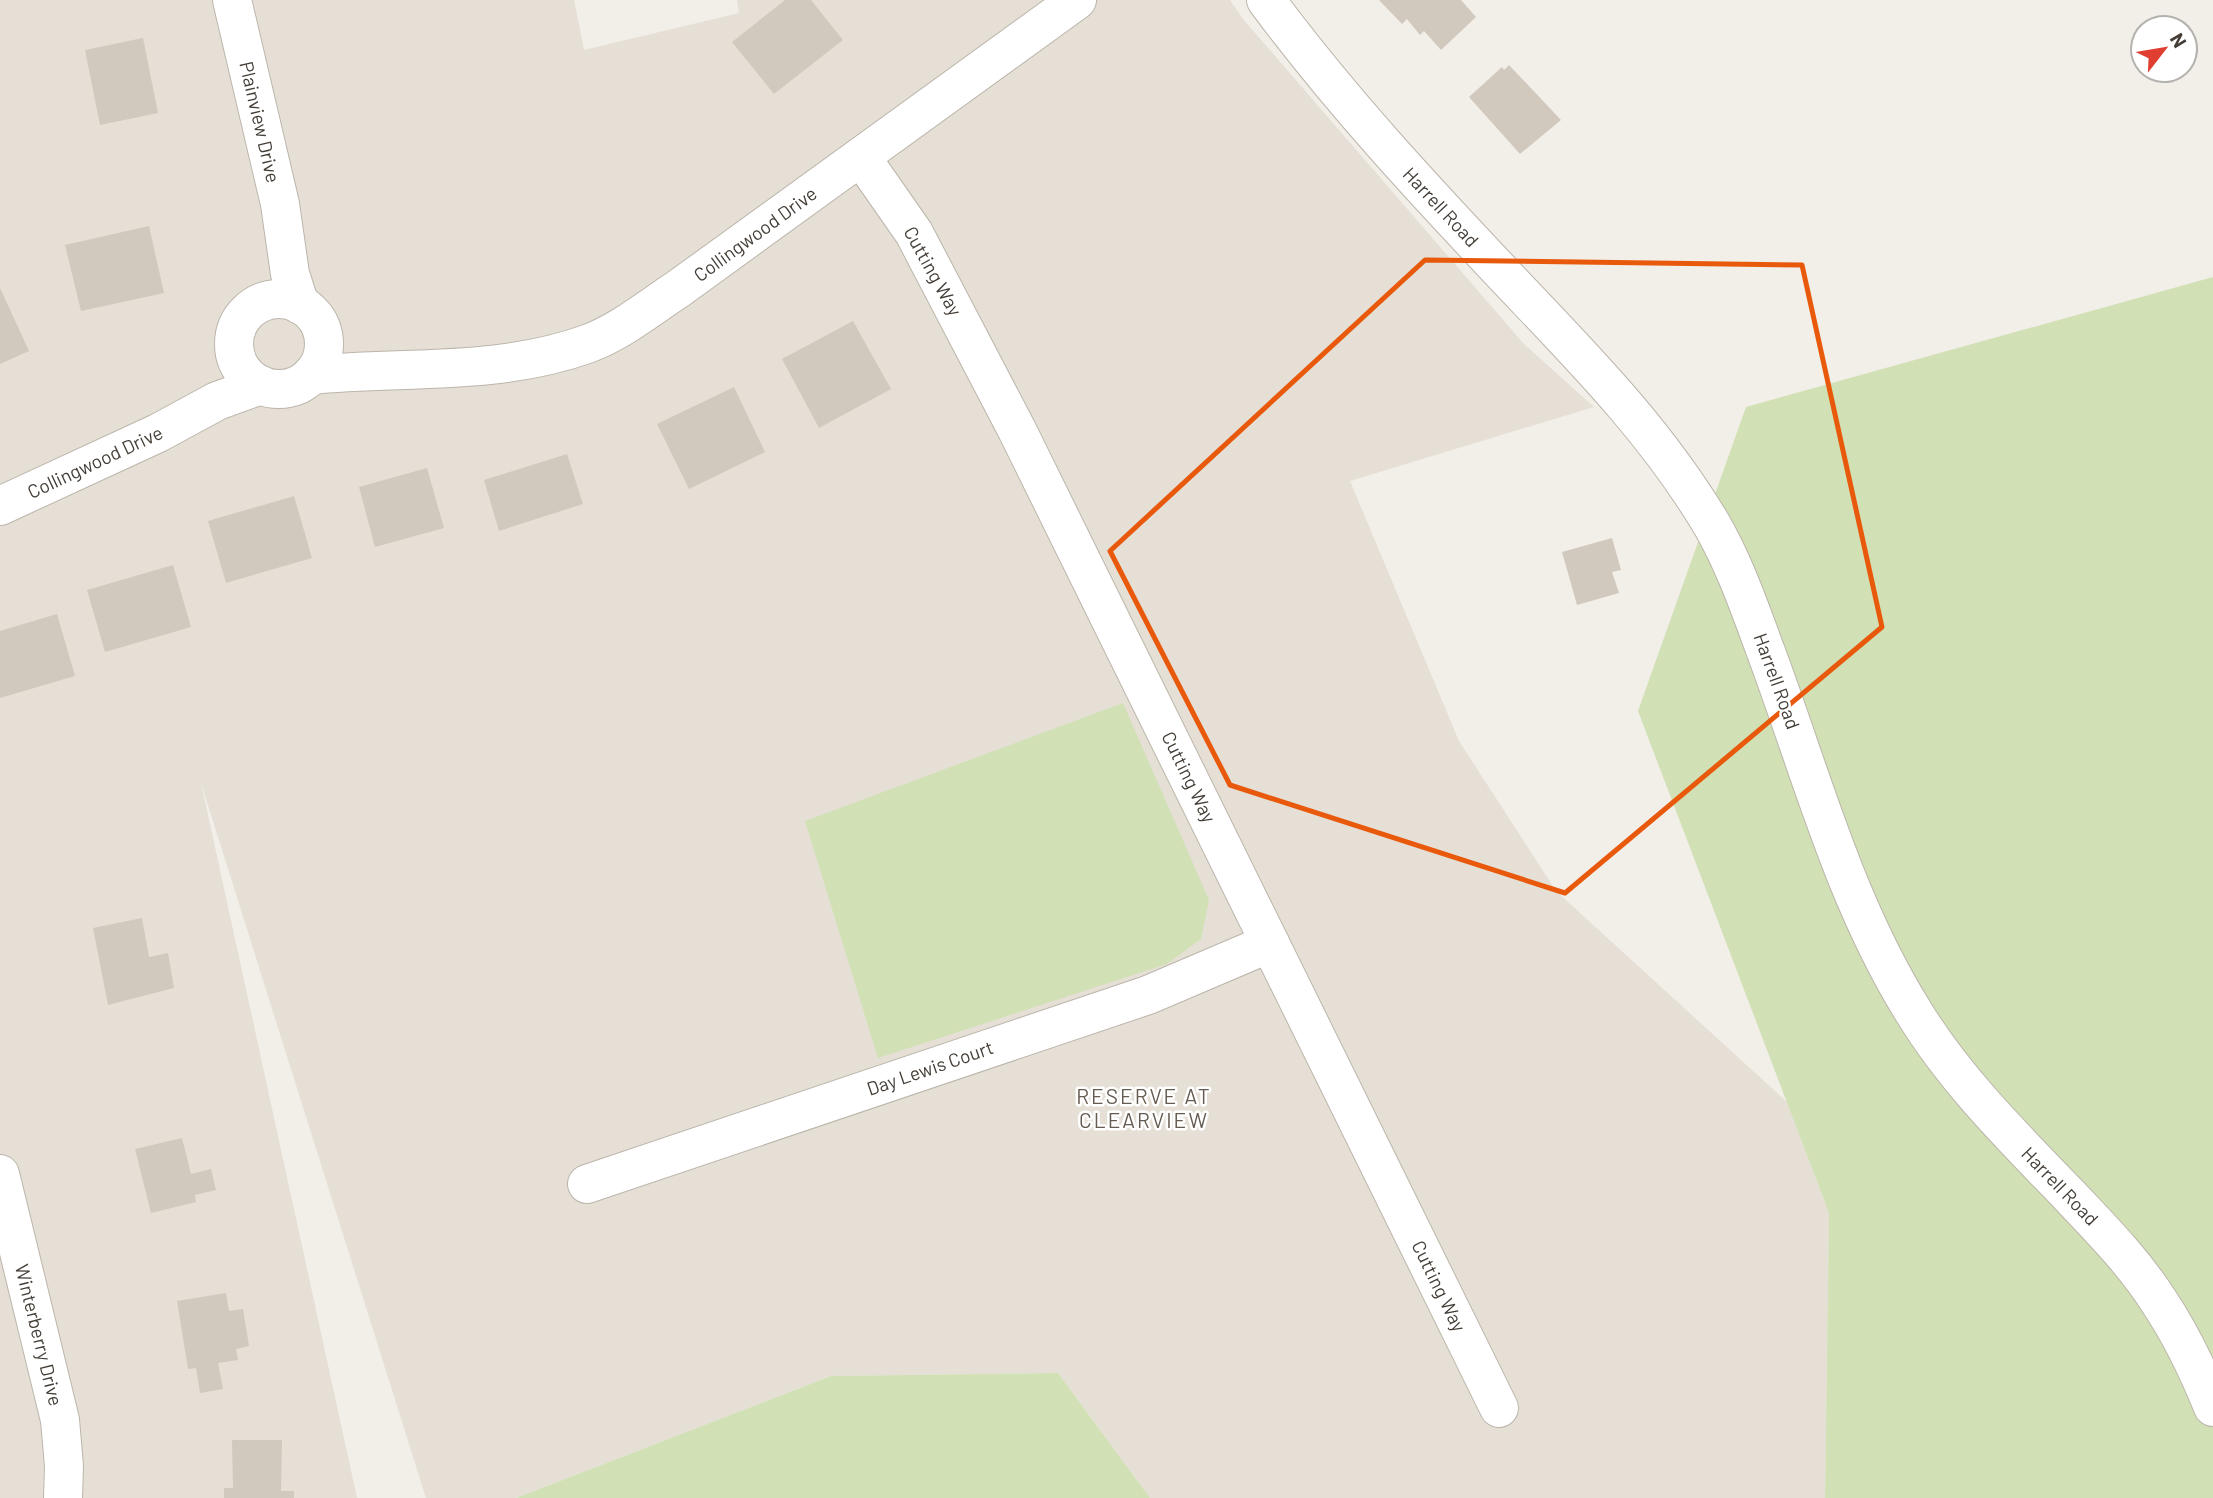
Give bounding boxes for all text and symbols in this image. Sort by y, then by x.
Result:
north arrow [2129,14,2199,84]
text: N [2166,29,2192,51]
street label: Plainview Drive [235,59,286,185]
street label: Harrell Road [1399,162,1484,251]
street label: Collingwood Drive [689,181,821,286]
street label: Cutting Way [899,222,968,320]
street label: Collingwood Drive [24,420,166,503]
street label: Harrell Road [1749,630,1805,732]
street label: Cutting Way [1157,727,1222,826]
street label: Day Lewis Court [864,1035,996,1100]
district label: RESERVE AT CLEARVIEW [1076,1083,1212,1132]
street label: Harrell Road [2017,1141,2104,1230]
street label: Cutting Way [1407,1236,1472,1335]
street label: Winterberry Drive [11,1262,68,1408]

